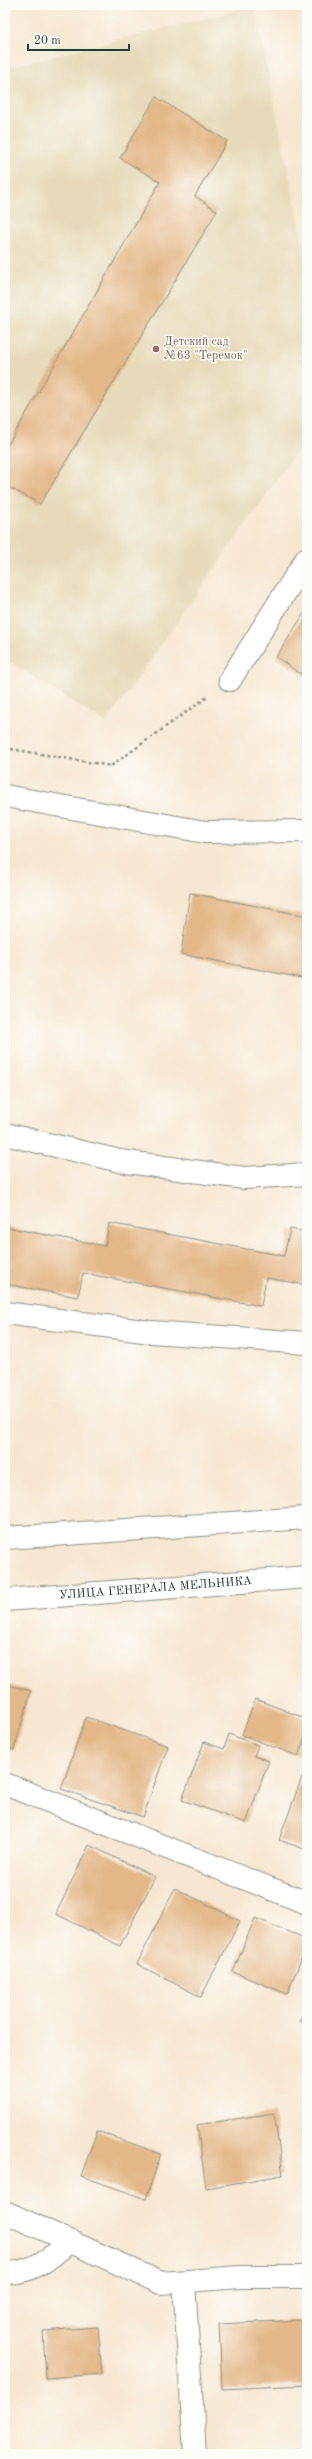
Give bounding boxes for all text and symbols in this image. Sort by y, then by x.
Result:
scale bar [28,26,129,52]
text: 20 m [34,35,61,47]
place label: Детский сад №63 "Теремок" [164,336,247,362]
marker: Детский сад №63 "Теремок" [151,344,161,354]
street label: УЛИЦА ГЕНЕРАЛА МЕЛЬНИКА [59,1575,252,1602]

